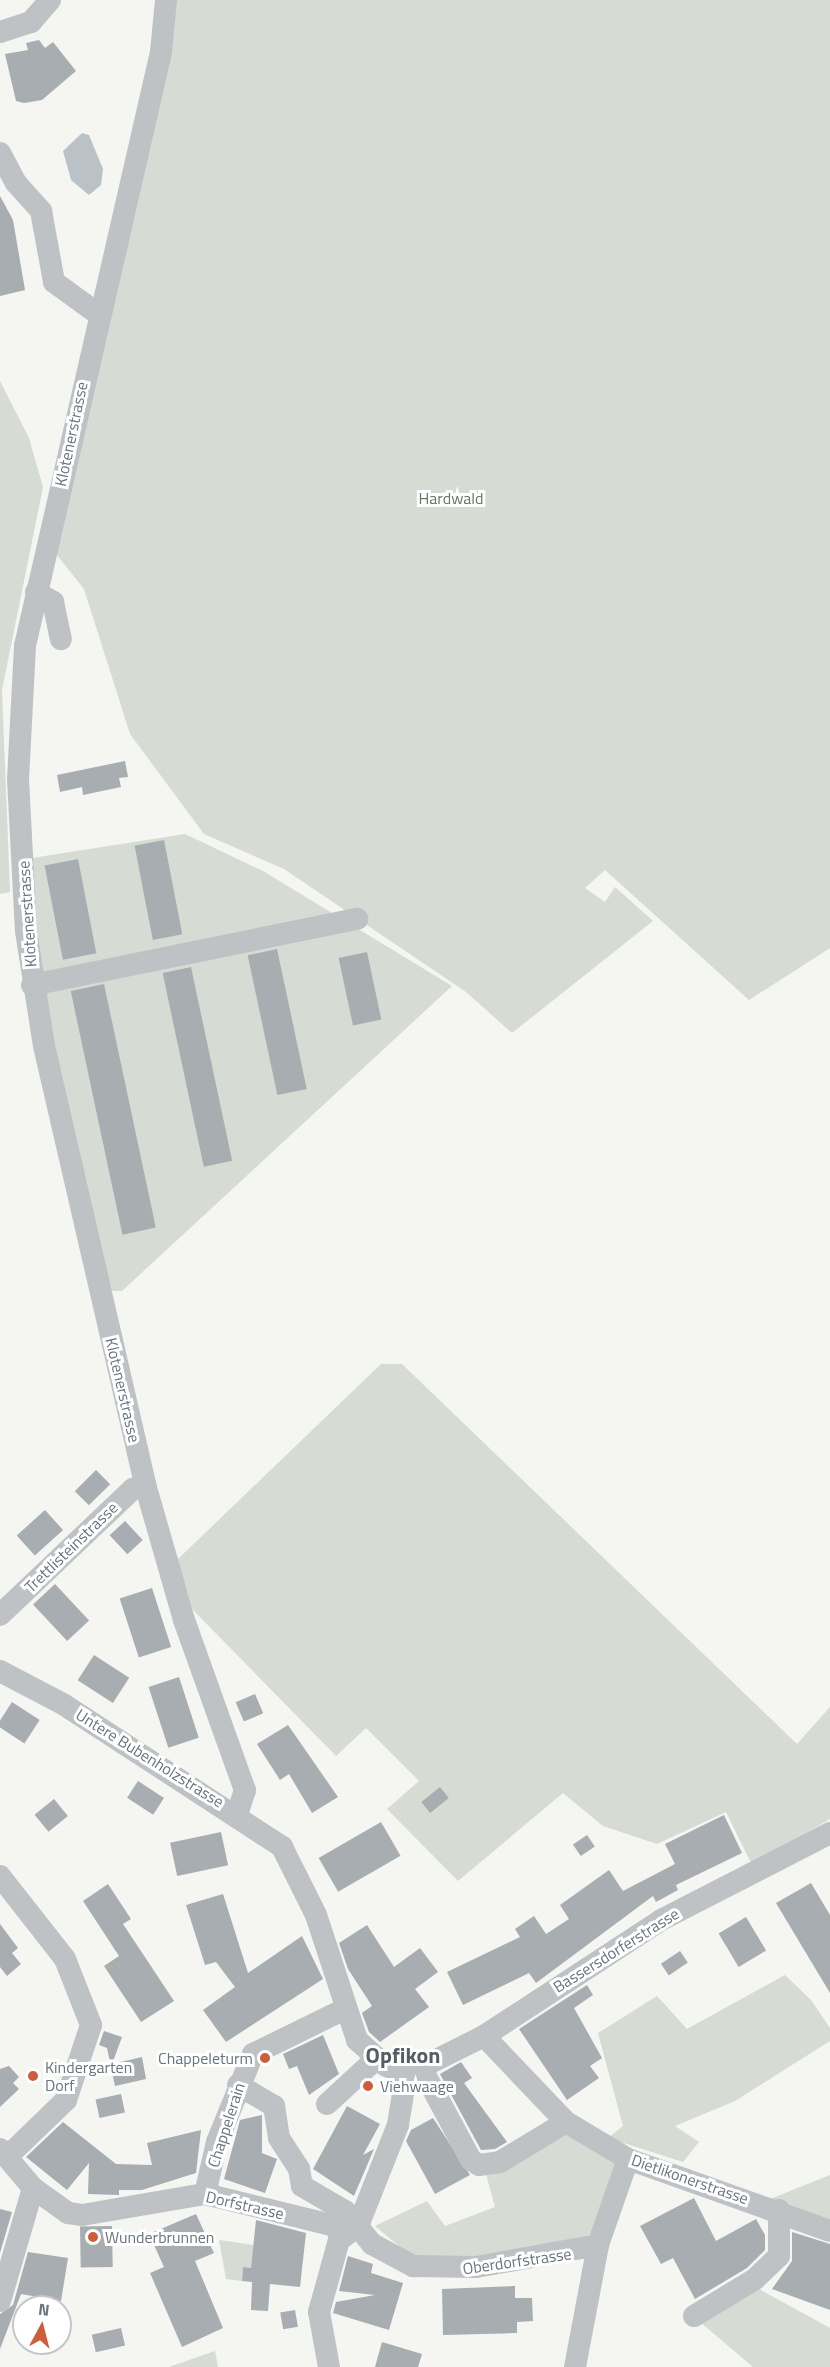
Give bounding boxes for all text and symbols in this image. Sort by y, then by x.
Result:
street label: Klotenerstrasse [51,380,91,488]
park label: Hardwald [419,488,483,508]
street label: Klotenerstrasse [14,860,40,968]
street label: Klotenerstrasse [102,1336,144,1444]
street label: Trettlisteinstrasse [21,1498,121,1596]
street label: Untere Bubenholzstrasse [73,1705,227,1811]
street label: Bassersdorferstrasse [550,1904,682,1996]
district label: Opfikon [366,2043,440,2069]
place label: Chappeleturm [158,2048,253,2068]
marker: Chappeleturm [258,2051,272,2065]
place label: Kindergarten Dorf [45,2057,132,2095]
marker: Kindergarten Dorf [26,2069,40,2083]
place label: Viehwaage [380,2076,454,2096]
marker: Viehwaage [361,2079,375,2093]
street label: Chappelerain [203,2080,249,2170]
street label: Dietlikonerstrasse [629,2150,751,2208]
street label: Dorfstrasse [204,2187,286,2223]
place label: Wunderbrunnen [105,2227,214,2247]
marker: Wunderbrunnen [86,2230,100,2244]
street label: Oberdorfstrasse [461,2244,573,2278]
north arrow [12,2295,72,2355]
text: N [37,2297,51,2322]

